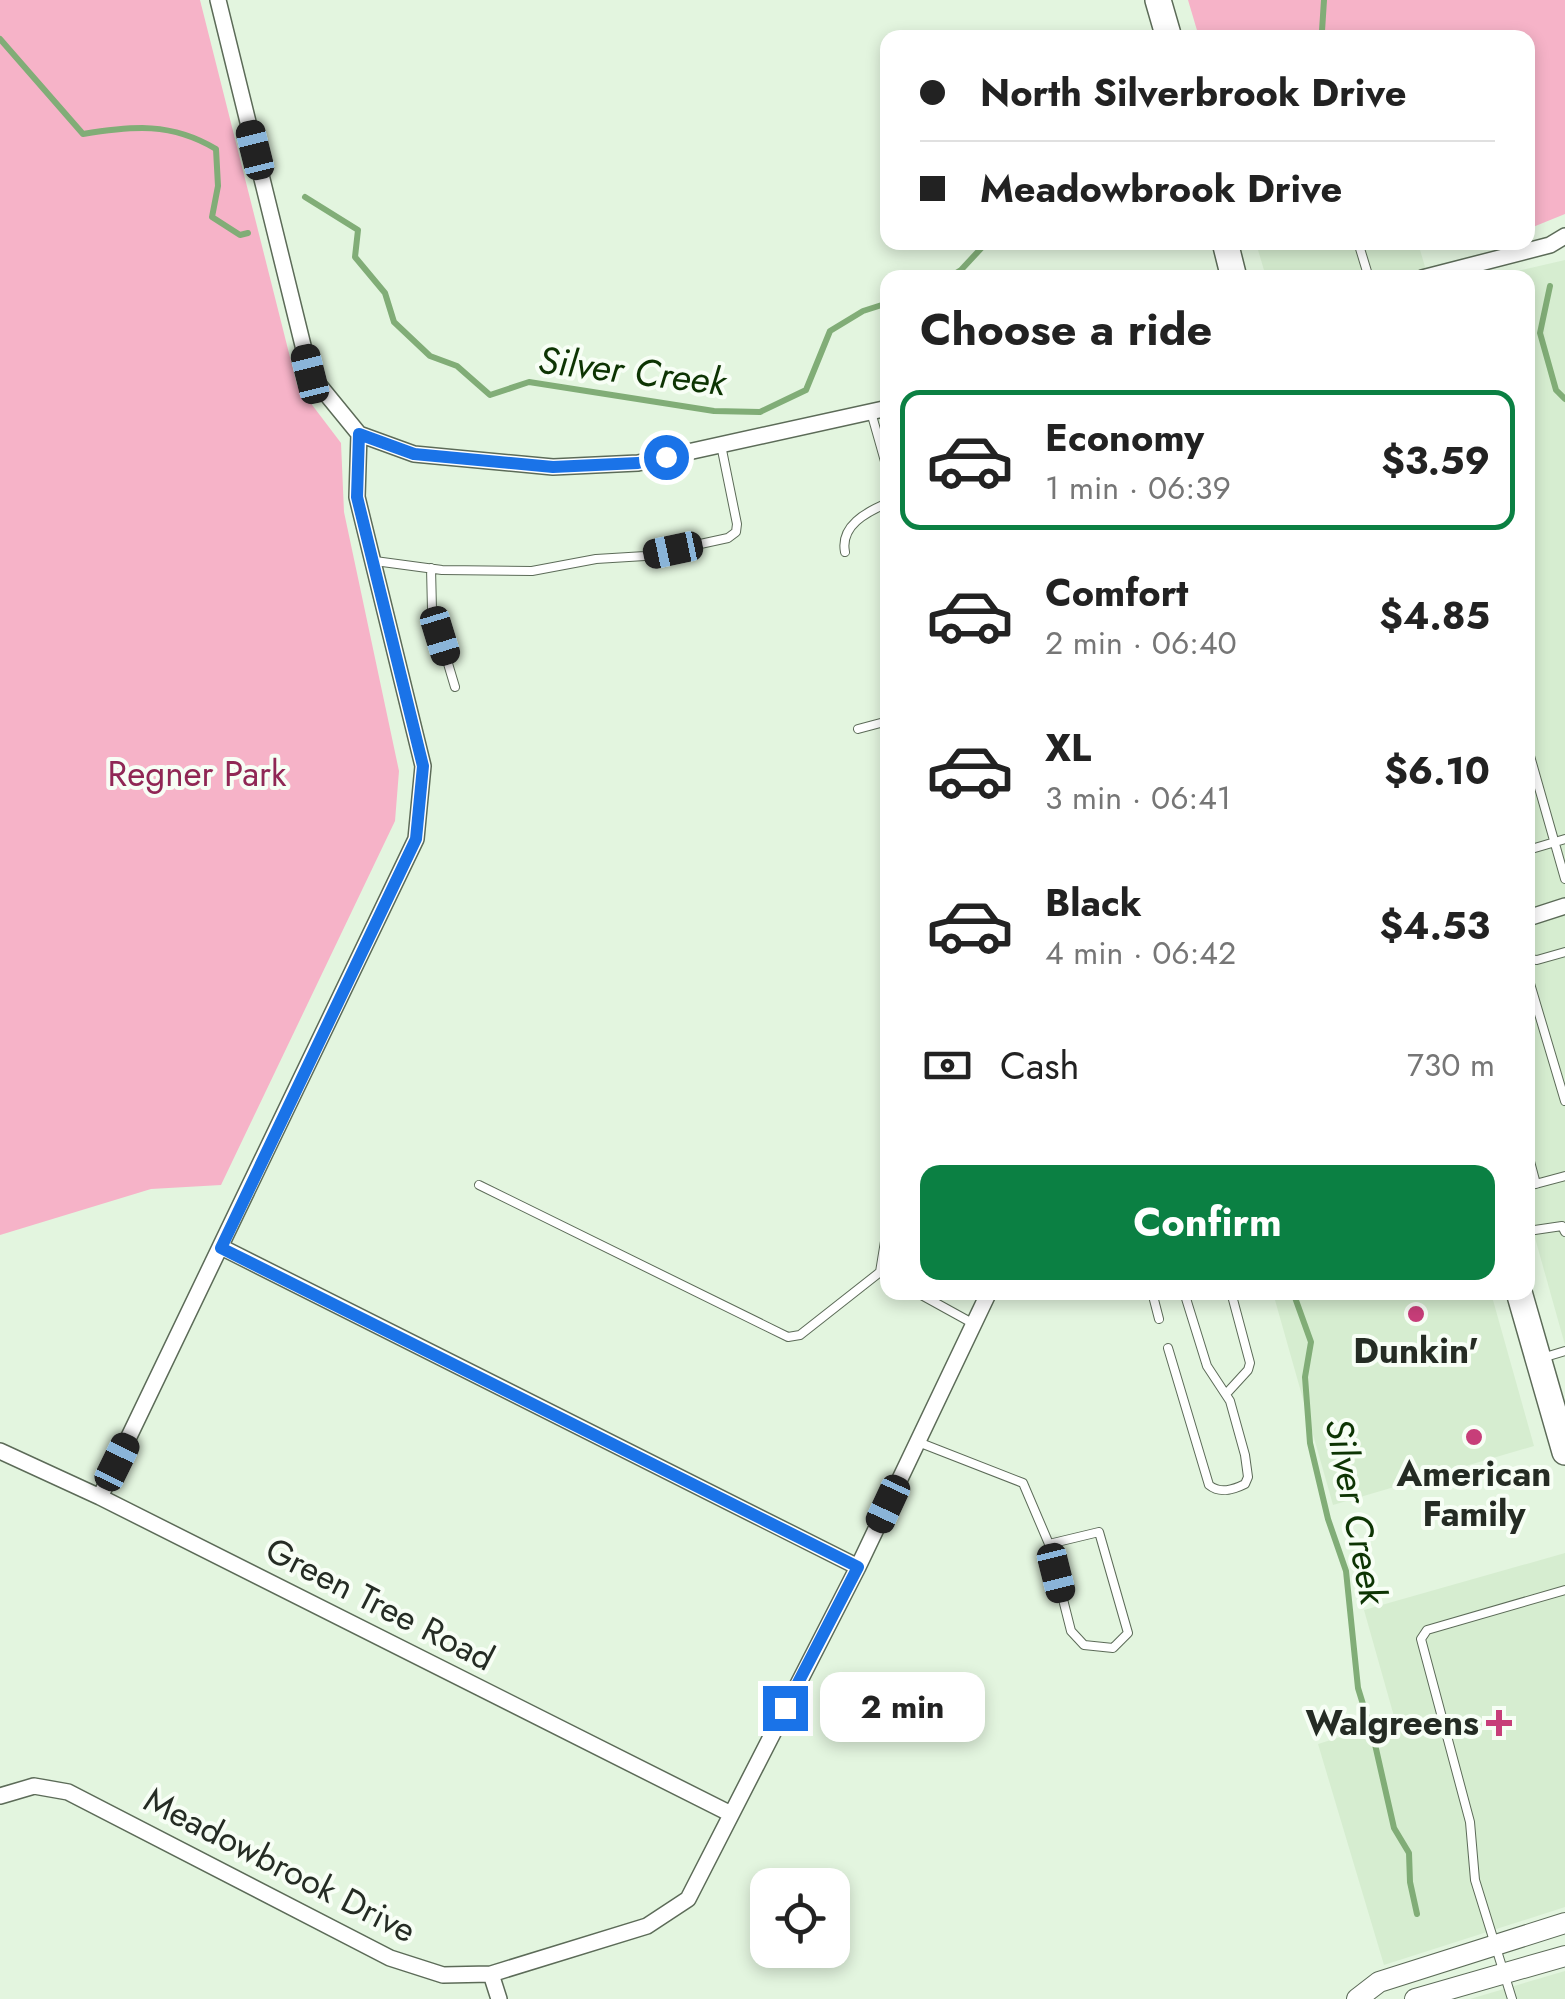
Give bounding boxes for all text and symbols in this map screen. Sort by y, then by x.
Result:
text: North Silverbrook Drive [980,65,1407,120]
car [233,117,277,183]
text: Meadowbrook Drive [980,161,1342,216]
text: Choose a ride [920,297,1212,362]
water label: Silver Creek [535,332,731,410]
car [288,341,332,407]
text: Economy [1045,410,1204,465]
icon: car [925,415,1015,505]
text: $3.59 [1381,433,1490,488]
route start [644,435,689,480]
text: 1 min · 06:39 [1045,465,1231,511]
car [641,529,705,571]
text: Comfort [1045,565,1188,620]
icon: car [925,570,1015,660]
text: $4.85 [1379,588,1490,643]
car [417,603,463,669]
text: 2 min · 06:40 [1045,620,1237,666]
text: XL [1045,720,1091,775]
icon: car [925,725,1015,815]
text: $6.10 [1384,743,1490,798]
park label: Regner Park [108,749,287,799]
text: 3 min · 06:41 [1045,775,1231,821]
text: Black [1045,875,1142,930]
icon: car [925,880,1015,970]
text: $4.53 [1379,898,1490,953]
text: 4 min · 06:42 [1045,930,1236,976]
icon: cash [920,1038,975,1093]
text: Cash [1000,1038,1080,1093]
text: 730 m [1407,1042,1495,1088]
button: Confirm [920,1165,1495,1280]
marker: Dunkin' [1405,1303,1427,1325]
place label: Dunkin' [1353,1326,1479,1376]
water label: Silver Creek [1312,1413,1402,1610]
marker: American Family [1463,1426,1485,1448]
car [90,1428,144,1496]
place label: American Family [1396,1449,1551,1539]
car [862,1470,914,1538]
street label: Green Tree Road [257,1525,503,1683]
car [1034,1540,1078,1606]
callout: 2 min [820,1673,985,1743]
text: 2 min [860,1684,945,1730]
route end [763,1686,808,1731]
place label: Walgreens [1306,1698,1479,1748]
marker: Walgreens [1488,1712,1510,1734]
street label: Meadowbrook Drive [135,1775,425,1955]
map controls [750,1868,850,1968]
button: locate [750,1868,850,1968]

